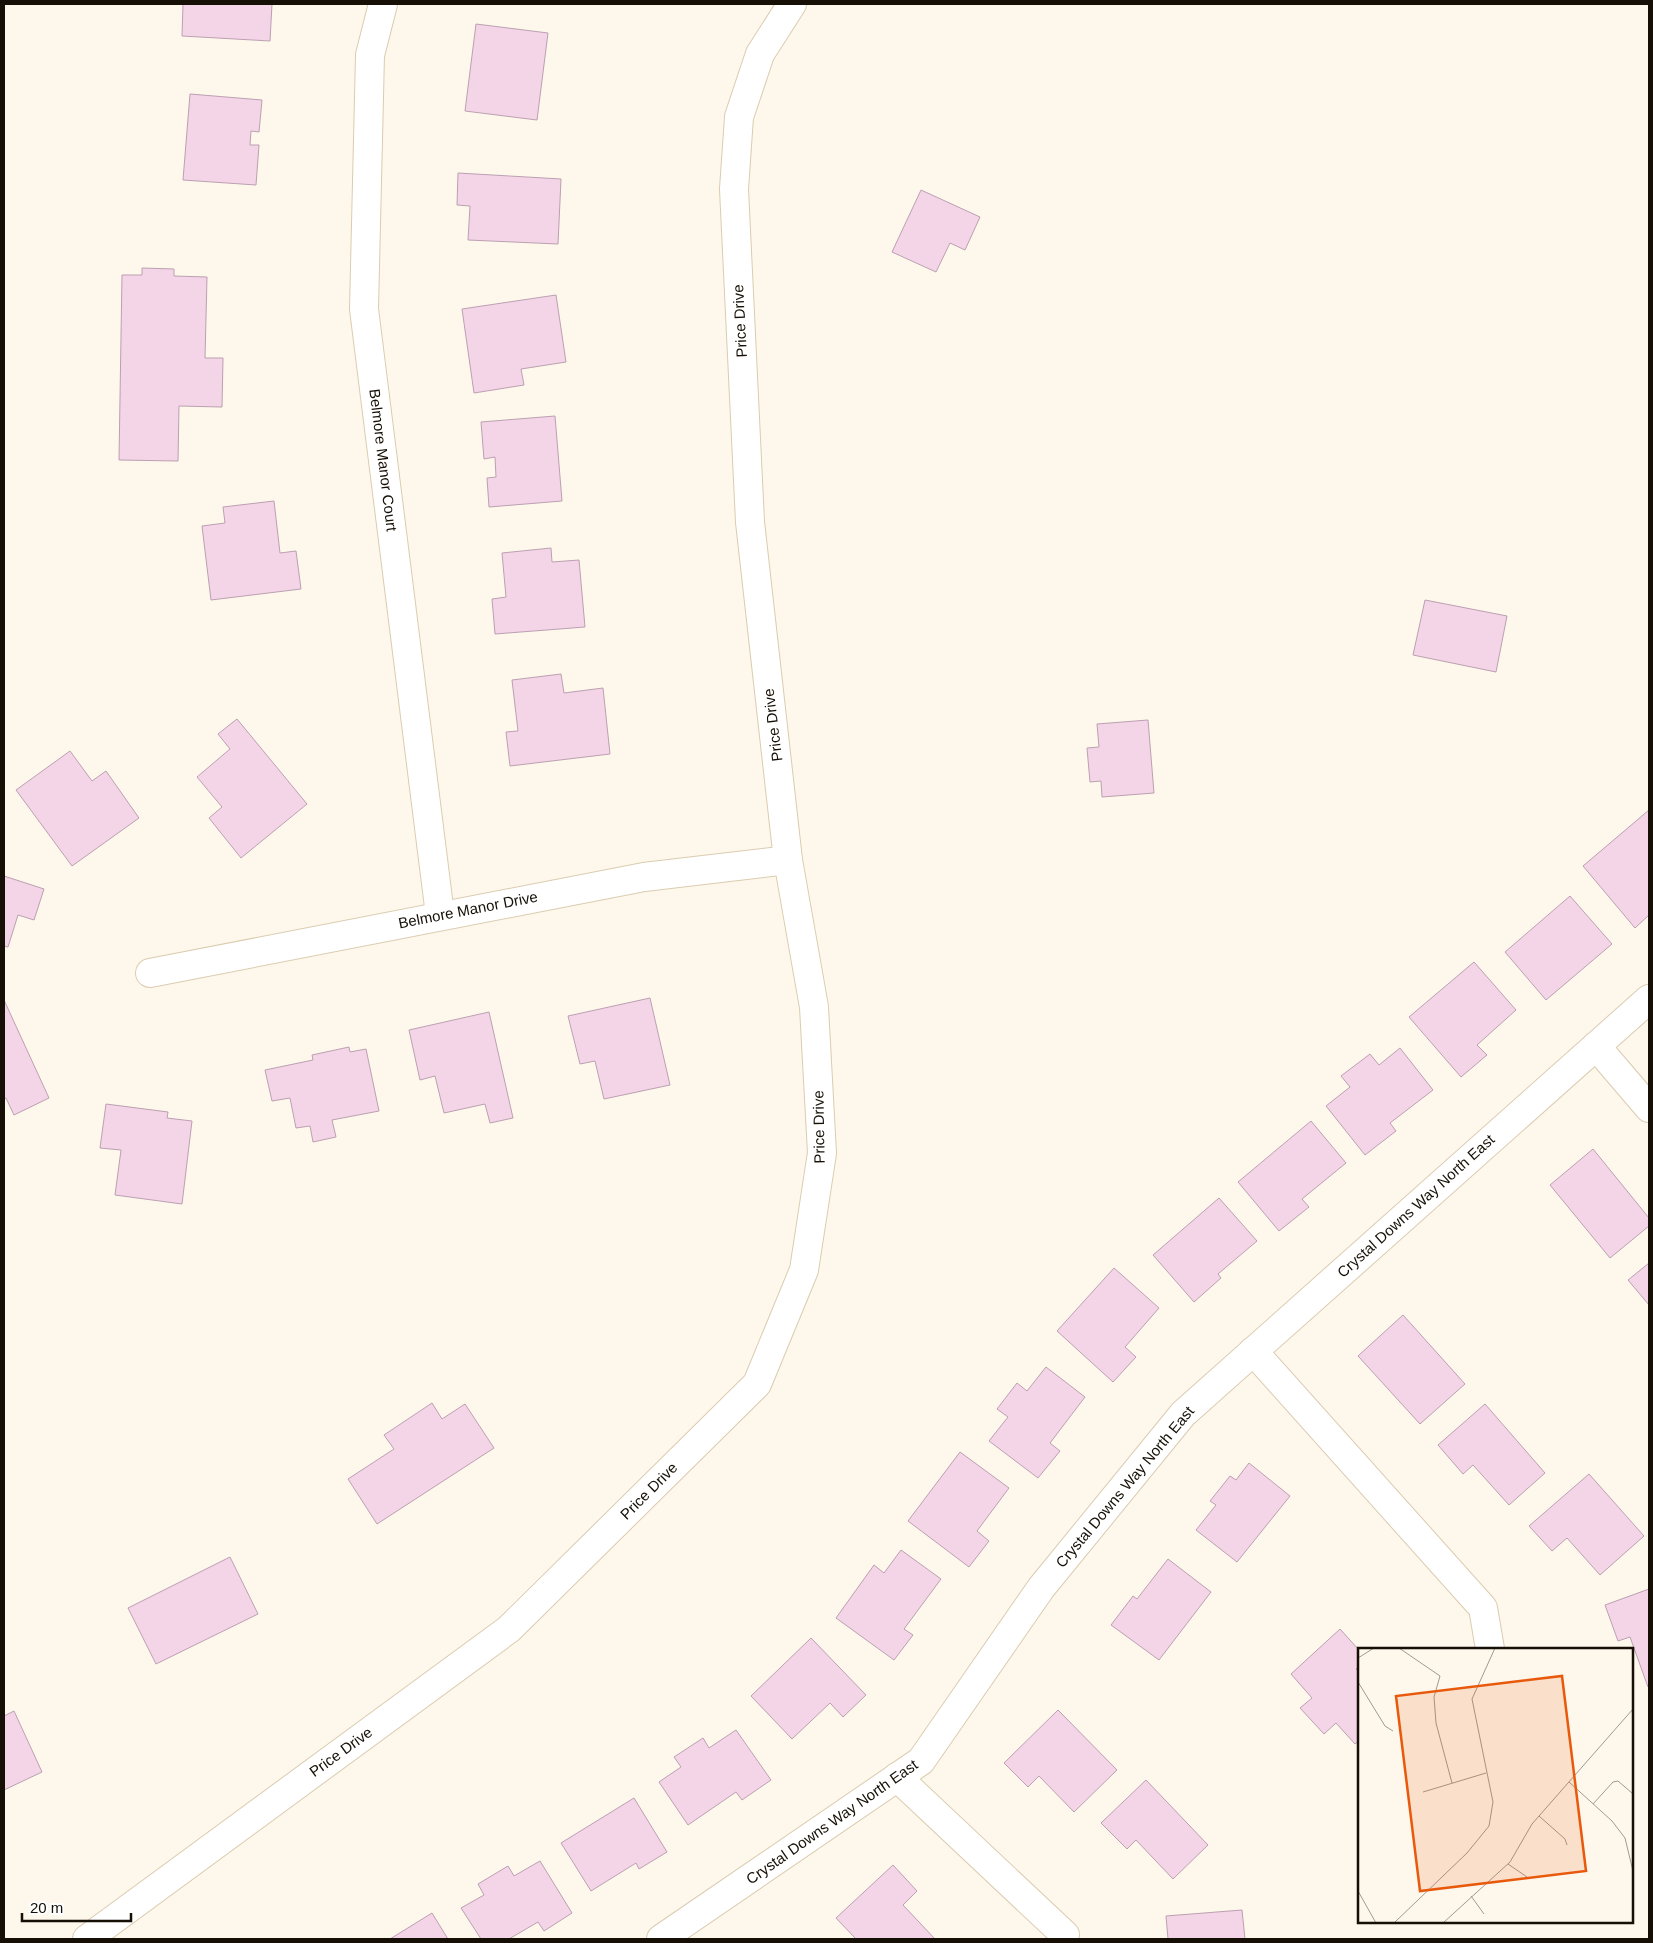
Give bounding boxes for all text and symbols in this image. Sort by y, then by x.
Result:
street label: Price Drive [729,284,750,358]
street label: Belmore Manor Court [366,388,401,533]
street label: Price Drive [760,688,785,763]
street label: Belmore Manor Drive [397,888,539,931]
street label: Price Drive [809,1090,828,1164]
street label: Crystal Downs Way North East [1334,1130,1498,1281]
street label: Crystal Downs Way North East [1052,1402,1198,1571]
street label: Price Drive [617,1459,681,1523]
inset map [1358,1648,1633,1923]
street label: Price Drive [306,1723,375,1780]
street label: Crystal Downs Way North East [743,1755,921,1887]
scale bar [22,1890,131,1922]
text: 20 m [30,1899,63,1916]

